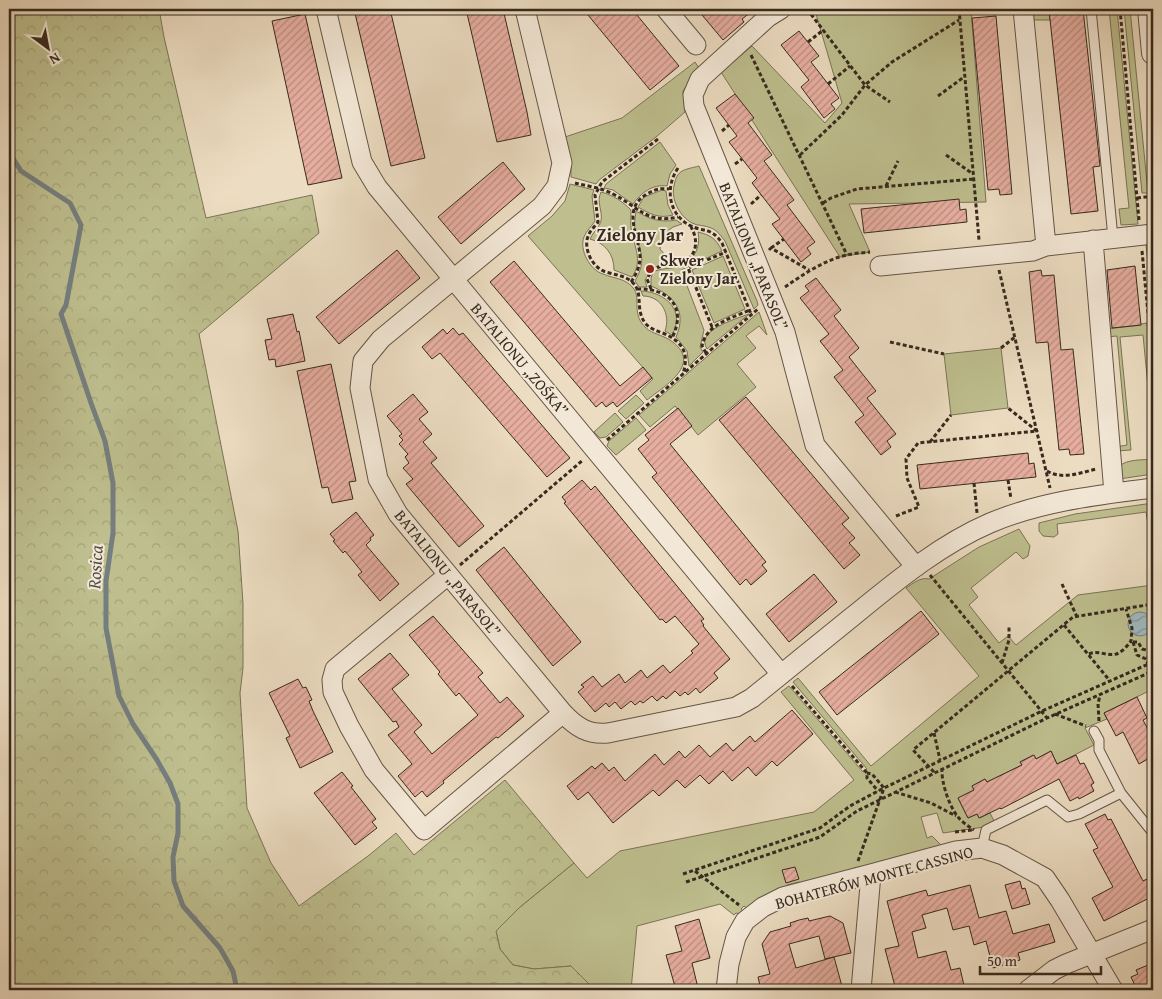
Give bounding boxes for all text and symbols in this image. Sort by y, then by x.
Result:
north arrow [22,22,72,72]
text: N [45,48,64,70]
street label: BATALIONU „PARASOL” [713,179,795,333]
district label: Zielony Jar [596,221,684,248]
place label: Skwer Zielony Jar [660,248,738,290]
marker: Skwer Zielony Jar [644,263,656,275]
street label: BATALIONU „ZOŚKA” [465,297,575,421]
street label: BATALIONU „PARASOL” [389,504,507,642]
water label: Rosica [80,544,110,591]
street label: BOHATERÓW MONTE CASSINO [772,839,976,915]
scale bar [980,944,1101,976]
text: 50 m [987,950,1018,971]

